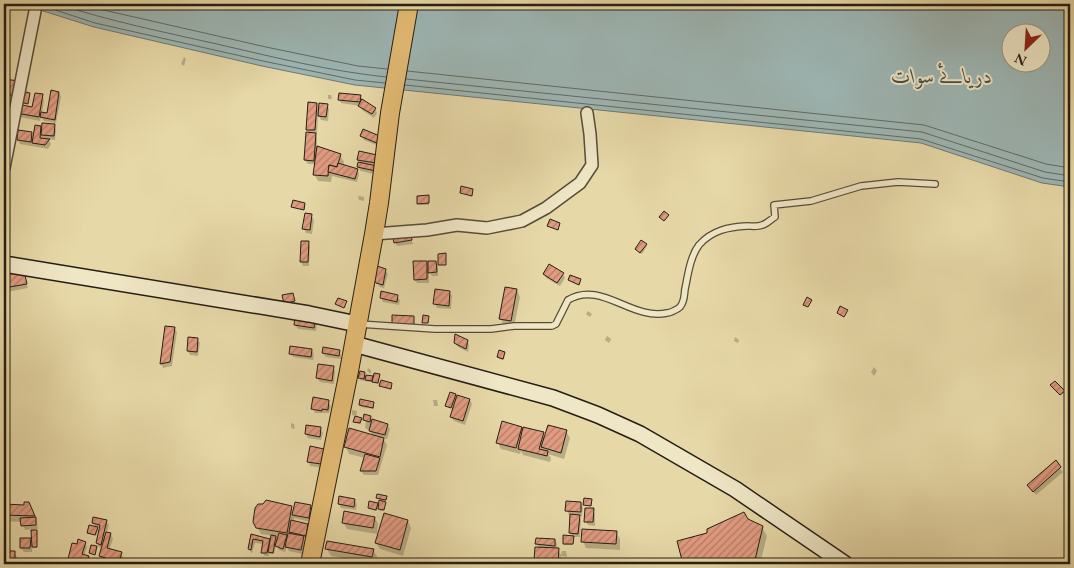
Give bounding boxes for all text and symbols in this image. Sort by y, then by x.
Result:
north arrow [1002,22,1052,72]
text: N [1011,49,1029,70]
water label: دریائے سوات [892,62,992,89]

